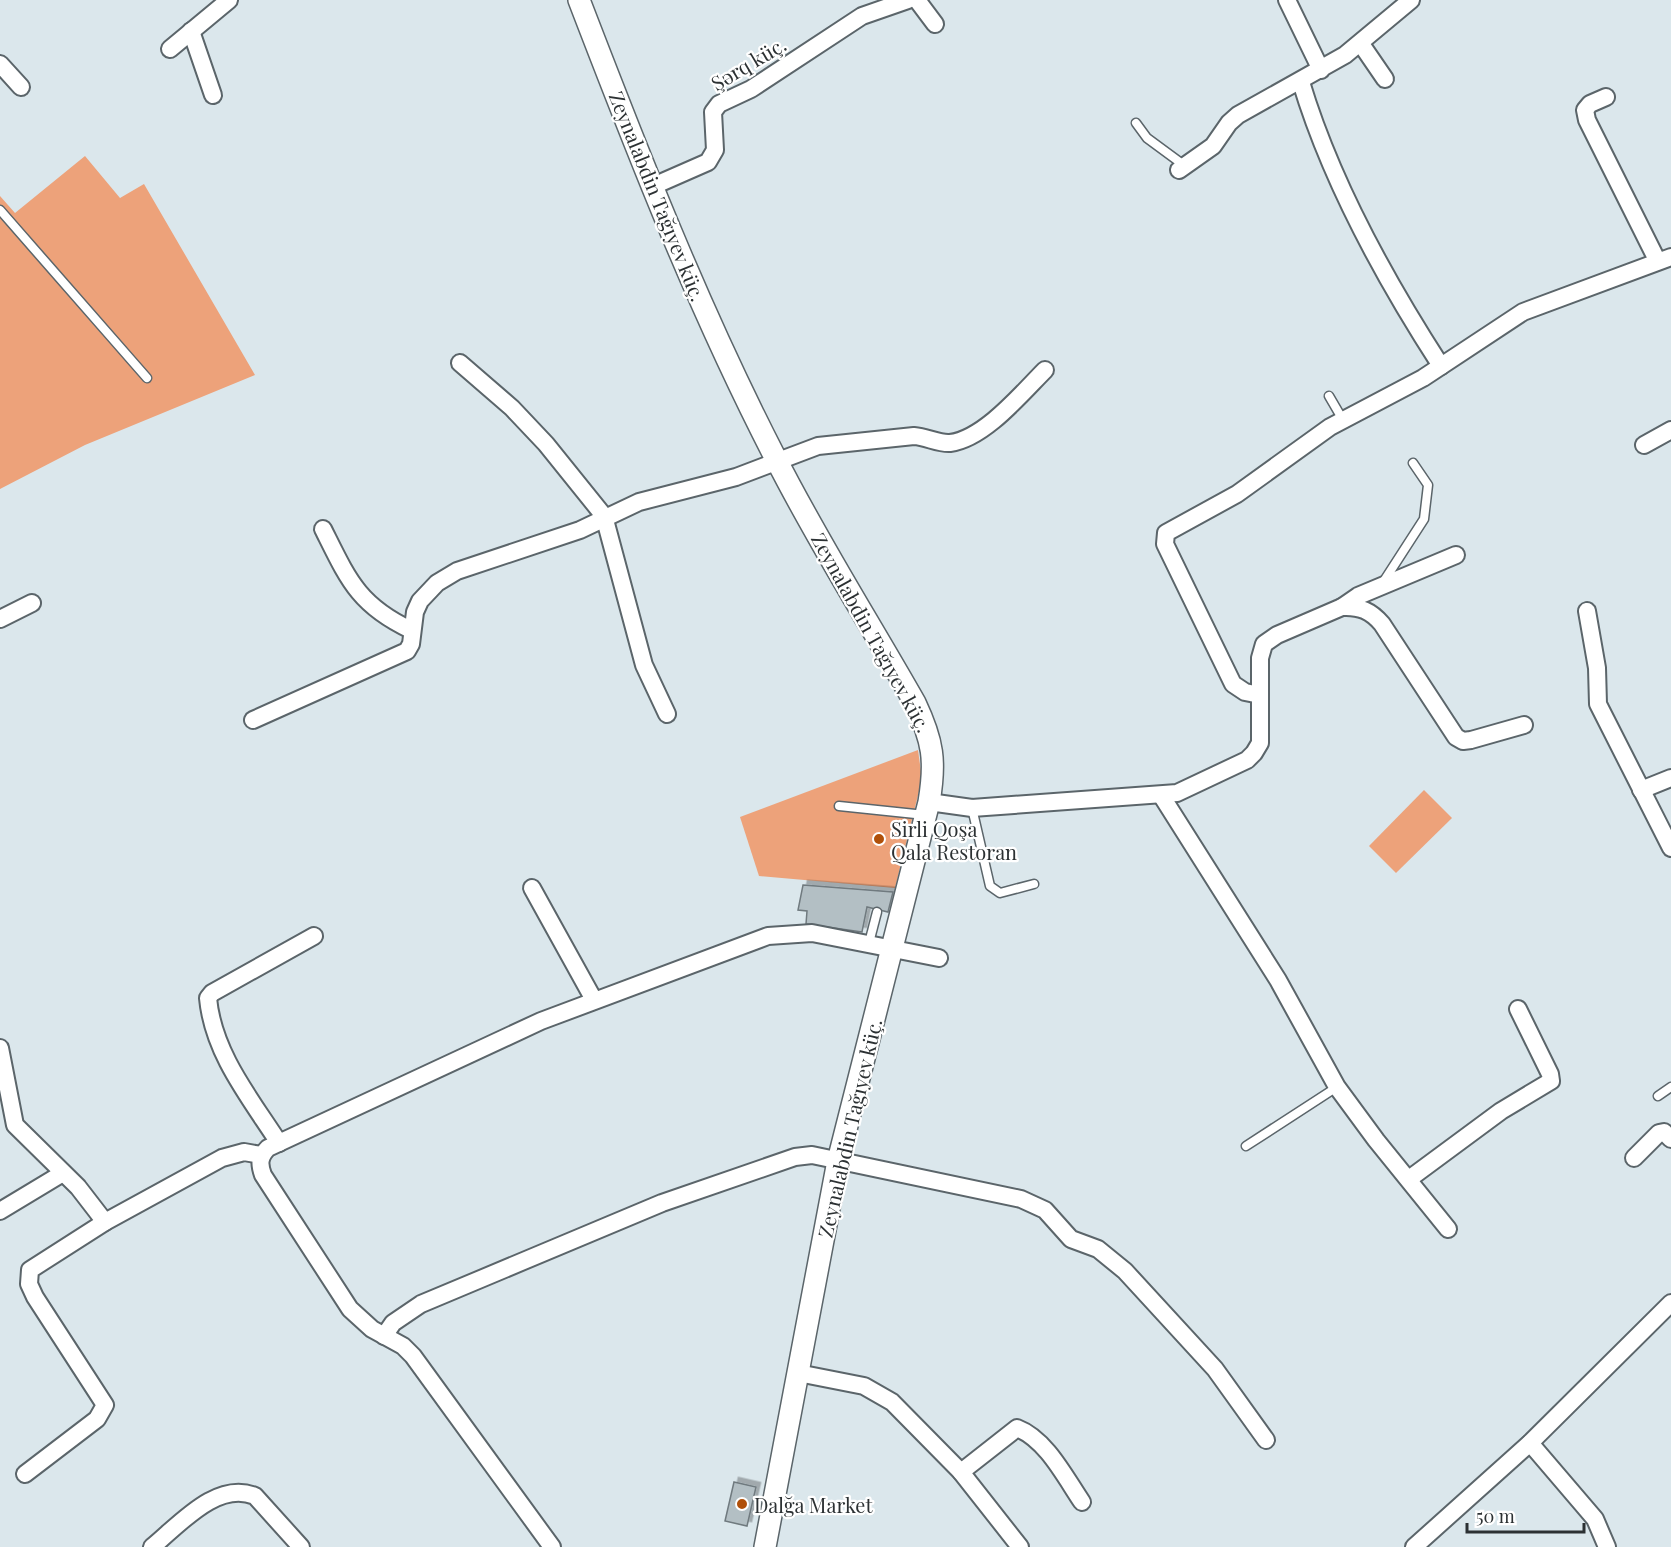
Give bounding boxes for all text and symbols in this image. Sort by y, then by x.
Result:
street label: Şərq küç. [705,30,791,96]
street label: Zeynalabdin Tağıyev küç. [604,87,712,305]
street label: Zeynalabdin Tağıyev küç. [806,527,938,737]
place label: Sirli Qoşa Qala Restoran [891,815,1017,865]
marker: Sirli Qoşa Qala Restoran [872,832,886,846]
street label: Zeynalabdin Tağıyev küç. [811,1016,887,1240]
place label: Dalğa Market [754,1491,873,1518]
scale bar [1467,1496,1584,1534]
marker: Dalğa Market [735,1497,749,1511]
text: 50 m [1476,1504,1515,1528]

